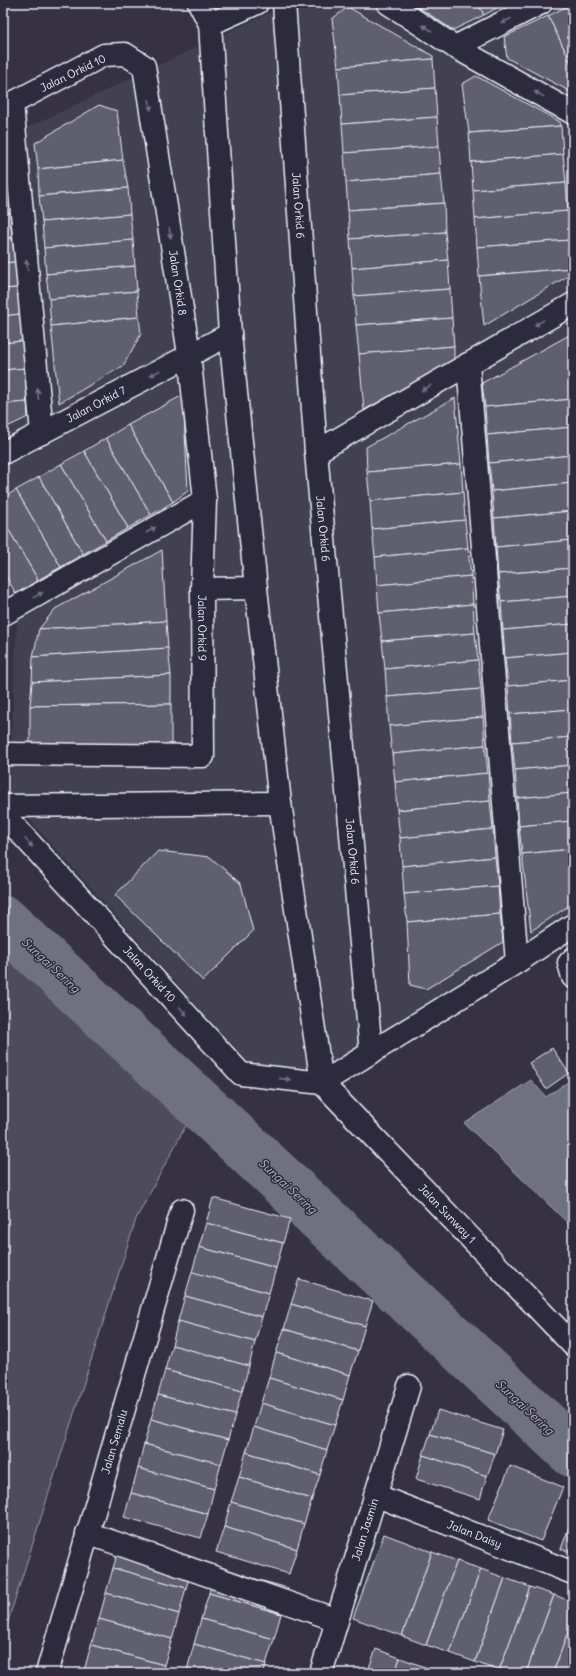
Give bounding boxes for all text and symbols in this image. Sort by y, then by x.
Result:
one-way arrow [500,18,512,24]
one-way arrow [421,25,432,32]
street label: Jalan Orkid 10 [38,51,108,95]
one-way arrow [533,90,545,97]
one-way arrow [147,99,153,111]
street label: Jalan Orkid 6 [289,172,308,239]
one-way arrow [167,227,173,240]
street label: Jalan Orkid 8 [166,249,190,317]
one-way arrow [23,259,30,271]
one-way arrow [533,320,545,327]
one-way arrow [149,369,161,376]
street label: Jalan Orkid 7 [64,383,129,426]
one-way arrow [421,385,432,392]
one-way arrow [35,388,42,401]
street label: Jalan Orkid 6 [313,495,333,562]
one-way arrow [145,527,157,534]
one-way arrow [32,591,44,598]
street label: Jalan Orkid 9 [195,595,209,661]
street label: Jalan Orkid 6 [343,818,363,885]
one-way arrow [25,838,34,848]
water label: Sungai Sering [19,934,84,997]
street label: Jalan Orkid 10 [120,943,179,1005]
one-way arrow [178,1006,188,1016]
one-way arrow [279,1076,291,1082]
water label: Sungai Sering [256,1155,321,1218]
street label: Jalan Sunway 1 [416,1181,479,1246]
water label: Sungai Sering [493,1376,558,1439]
street label: Jalan Semalu [98,1407,131,1476]
street label: Jalan Jasmin [349,1496,381,1563]
street label: Jalan Daisy [445,1517,504,1551]

